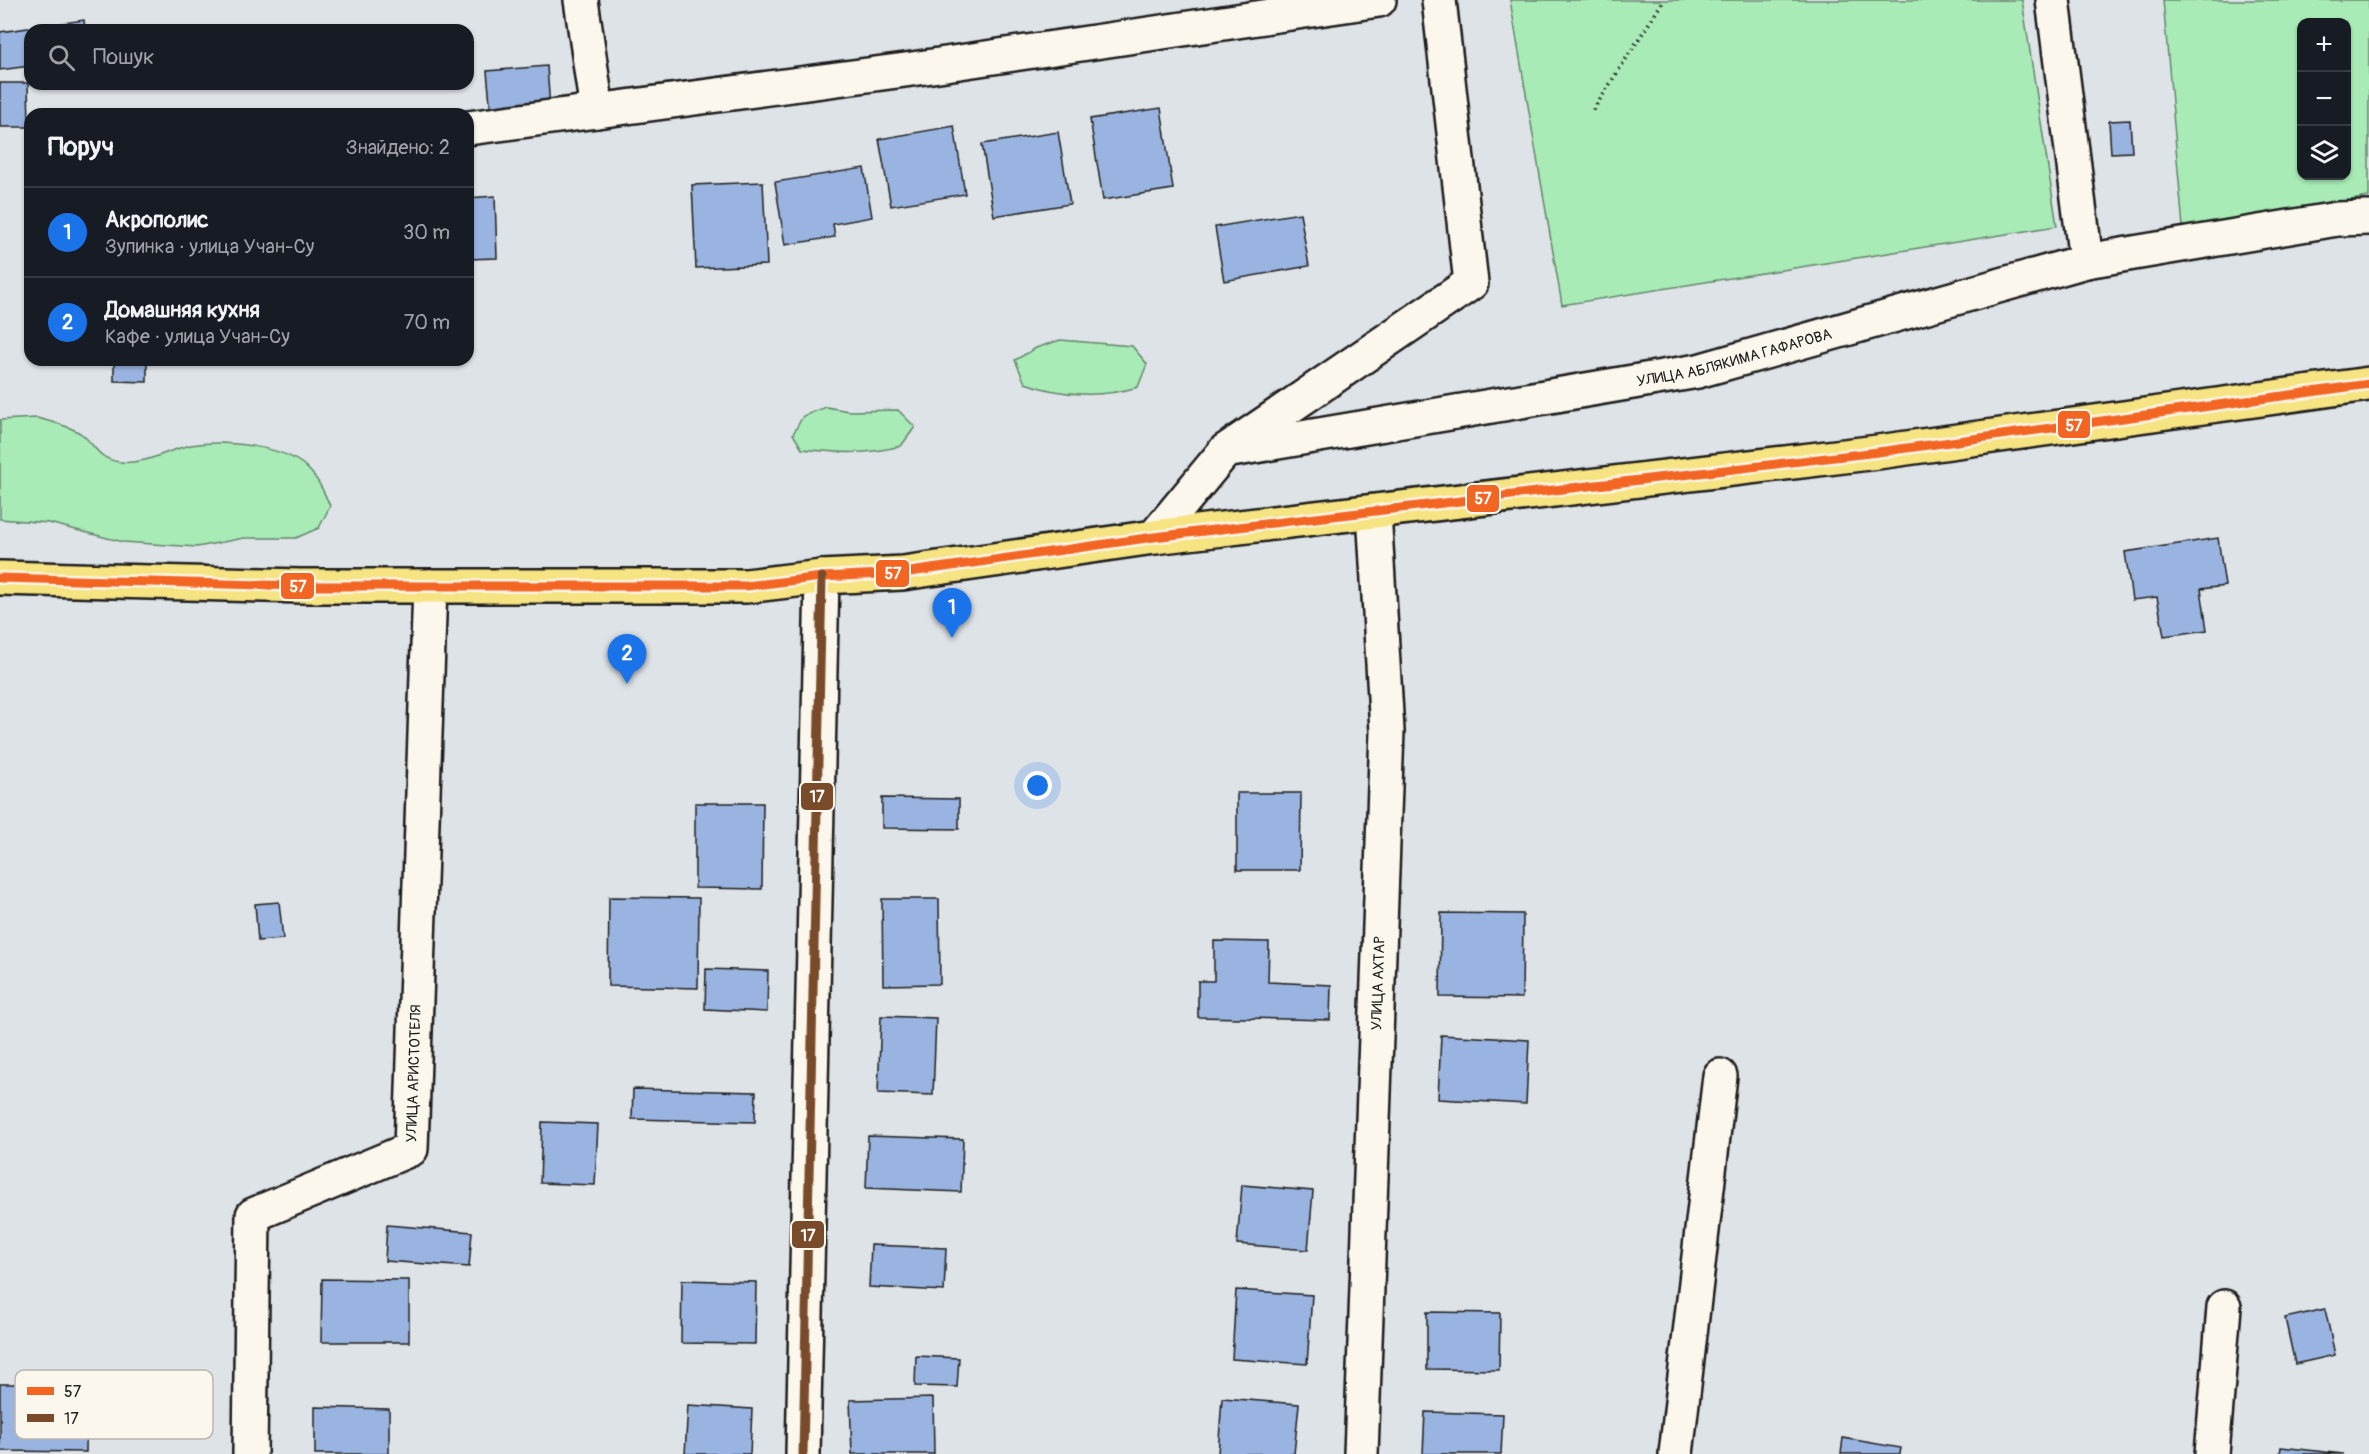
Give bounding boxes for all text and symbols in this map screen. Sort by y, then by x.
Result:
map controls [2297,18,2351,180]
button: + [2297,18,2351,72]
search box [24,24,474,90]
icon: search [45,41,78,74]
text: Пошук [93,43,154,71]
button: − [2297,72,2351,126]
button: layers [2297,126,2351,180]
text: Поруч [48,131,114,163]
text: Знайдено: 2 [346,135,450,160]
text: Акрополис [105,206,208,234]
text: 1 [64,220,71,245]
text: 30 m [403,220,450,245]
text: Зупинка · улица Учан-Су [105,234,314,259]
text: Домашняя кухня [105,296,260,324]
text: 2 [62,310,73,335]
text: 70 m [404,310,450,335]
text: Кафе · улица Учан-Су [105,324,290,349]
street label: УЛИЦА АБЛЯКИМА ГАФАРОВА [1635,324,1834,391]
line badge: 57 [2057,410,2091,439]
text: 57 [2065,416,2083,436]
line badge: 57 [1466,484,1500,513]
text: 57 [1474,489,1492,509]
line badge: 57 [875,559,910,588]
text: 57 [884,564,902,584]
line badge: 57 [280,572,315,600]
text: 57 [289,577,307,597]
pin: 1 [932,588,972,638]
pin: 2 [608,634,646,684]
your location [1023,771,1052,800]
line badge: 17 [800,782,834,811]
text: 17 [810,787,825,807]
street label: УЛИЦА АХТАР [1367,935,1390,1031]
street label: УЛИЦА АРИСТОТЕЛЯ [402,1004,426,1143]
line badge: 17 [791,1220,825,1249]
text: 17 [801,1226,816,1246]
legend [15,1370,213,1439]
text: 57 [64,1382,82,1402]
text: 17 [64,1409,79,1429]

